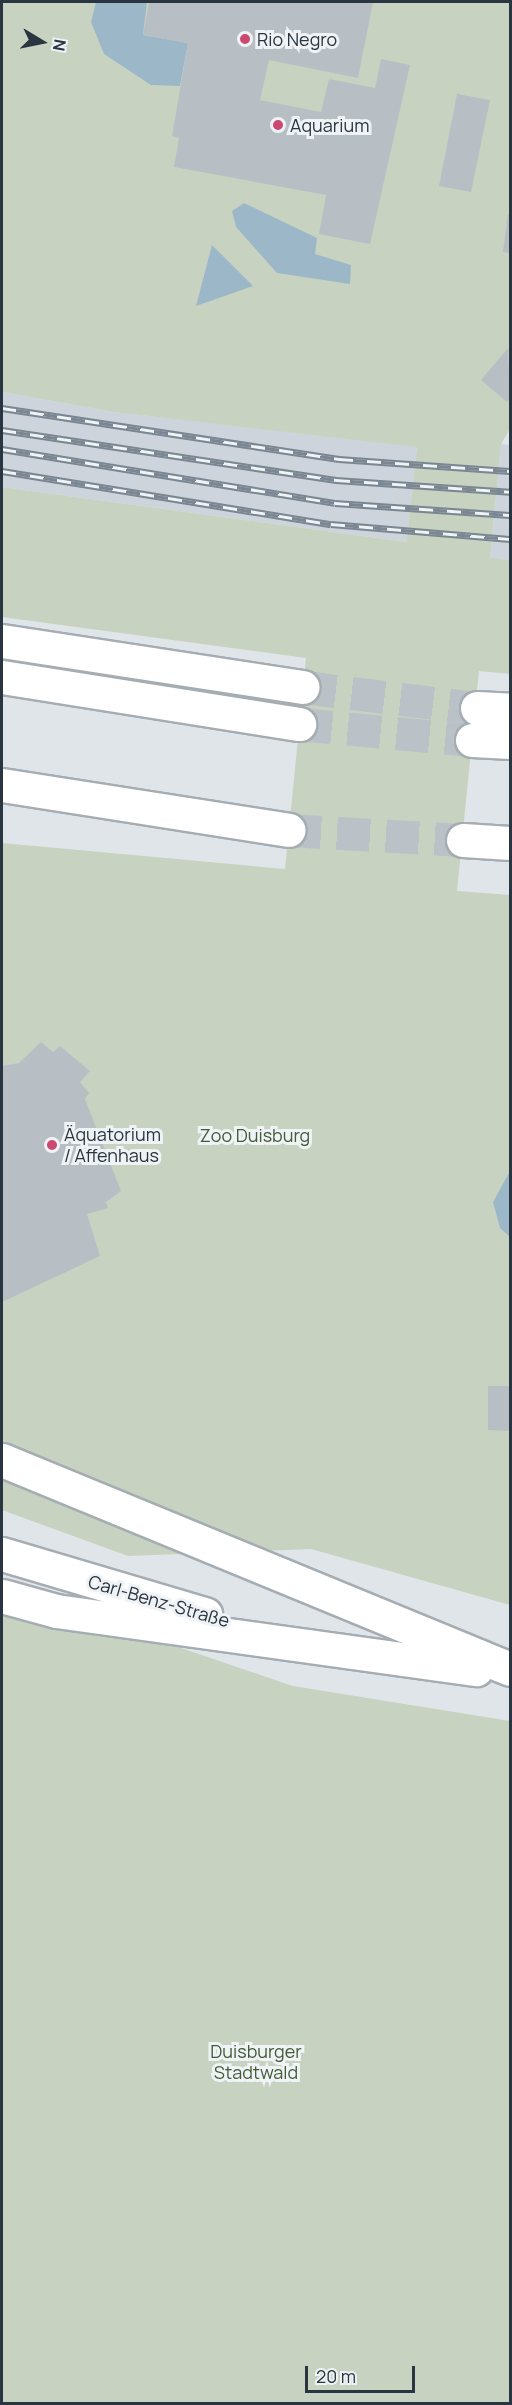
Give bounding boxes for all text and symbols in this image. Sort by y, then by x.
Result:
north arrow [12,12,72,72]
place label: Rio Negro [257,28,337,50]
marker: Rio Negro [238,32,252,46]
text: N [48,38,72,53]
place label: Aquarium [290,114,369,136]
marker: Aquarium [271,118,285,132]
place label: Äquatorium / Affenhaus [64,1124,161,1166]
park label: Zoo Duisburg [200,1124,310,1146]
marker: Äquatorium / Affenhaus [45,1138,59,1152]
street label: Carl-Benz-Straße [86,1571,232,1631]
park label: Duisburger Stadtwald [210,2041,302,2084]
scale bar [308,2354,418,2392]
text: 20 m [316,2364,356,2388]

